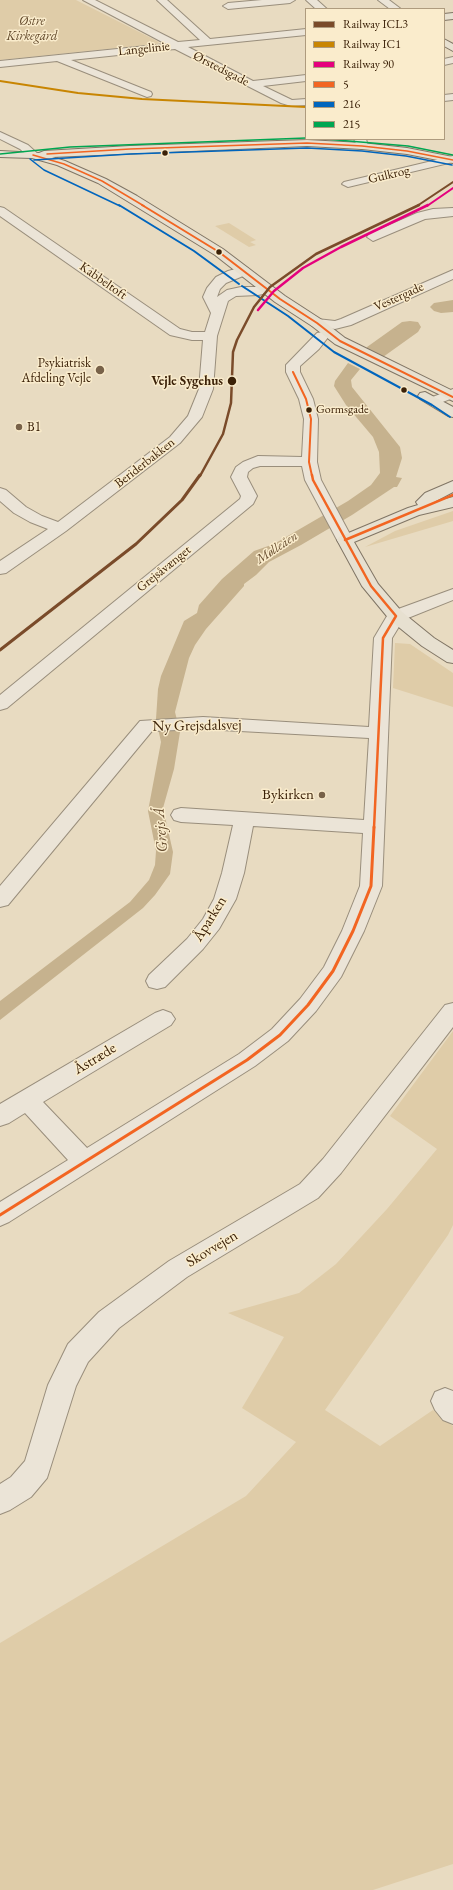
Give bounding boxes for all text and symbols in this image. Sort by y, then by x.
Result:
legend [305,8,445,140]
park label: Østre Kirkegård [7,13,57,44]
text: Railway ICL3 [343,16,408,32]
text: Railway IC1 [343,36,401,52]
street label: Langelinie [117,39,171,59]
street label: Ørstedsgade [190,48,252,90]
text: Railway 90 [343,56,394,72]
text: 5 [343,76,349,92]
text: 216 [343,96,360,112]
text: 215 [343,116,360,132]
unlabelled marker [160,148,170,158]
street label: Gulkrog [367,163,411,187]
unlabelled marker [214,247,224,257]
street label: Kabbeltoft [76,259,130,303]
street label: Vestergade [372,279,426,315]
place label: Psykiatrisk Afdeling Vejle [21,355,91,386]
marker: Psykiatrisk Afdeling Vejle [94,364,106,376]
place label: Vejle Sygehus [151,373,223,389]
marker: Vejle Sygehus [226,375,238,387]
unlabelled marker [399,385,409,395]
place label: Gormsgade [316,403,369,417]
marker: Gormsgade [304,405,314,415]
place label: B1 [27,419,41,435]
marker: B1 [14,422,24,432]
street label: Beriderbakken [112,435,178,491]
water label: Mølleåen [253,528,301,568]
street label: Grejsåvænget [134,542,194,596]
street label: Ny Grejsdalsvej [152,716,242,736]
place label: Bykirken [262,786,314,804]
marker: Bykirken [317,790,327,800]
water label: Grejs Å [149,807,173,853]
street label: Åparken [189,893,231,945]
street label: Åstræde [70,1039,120,1079]
street label: Skovvejen [183,1227,241,1271]

